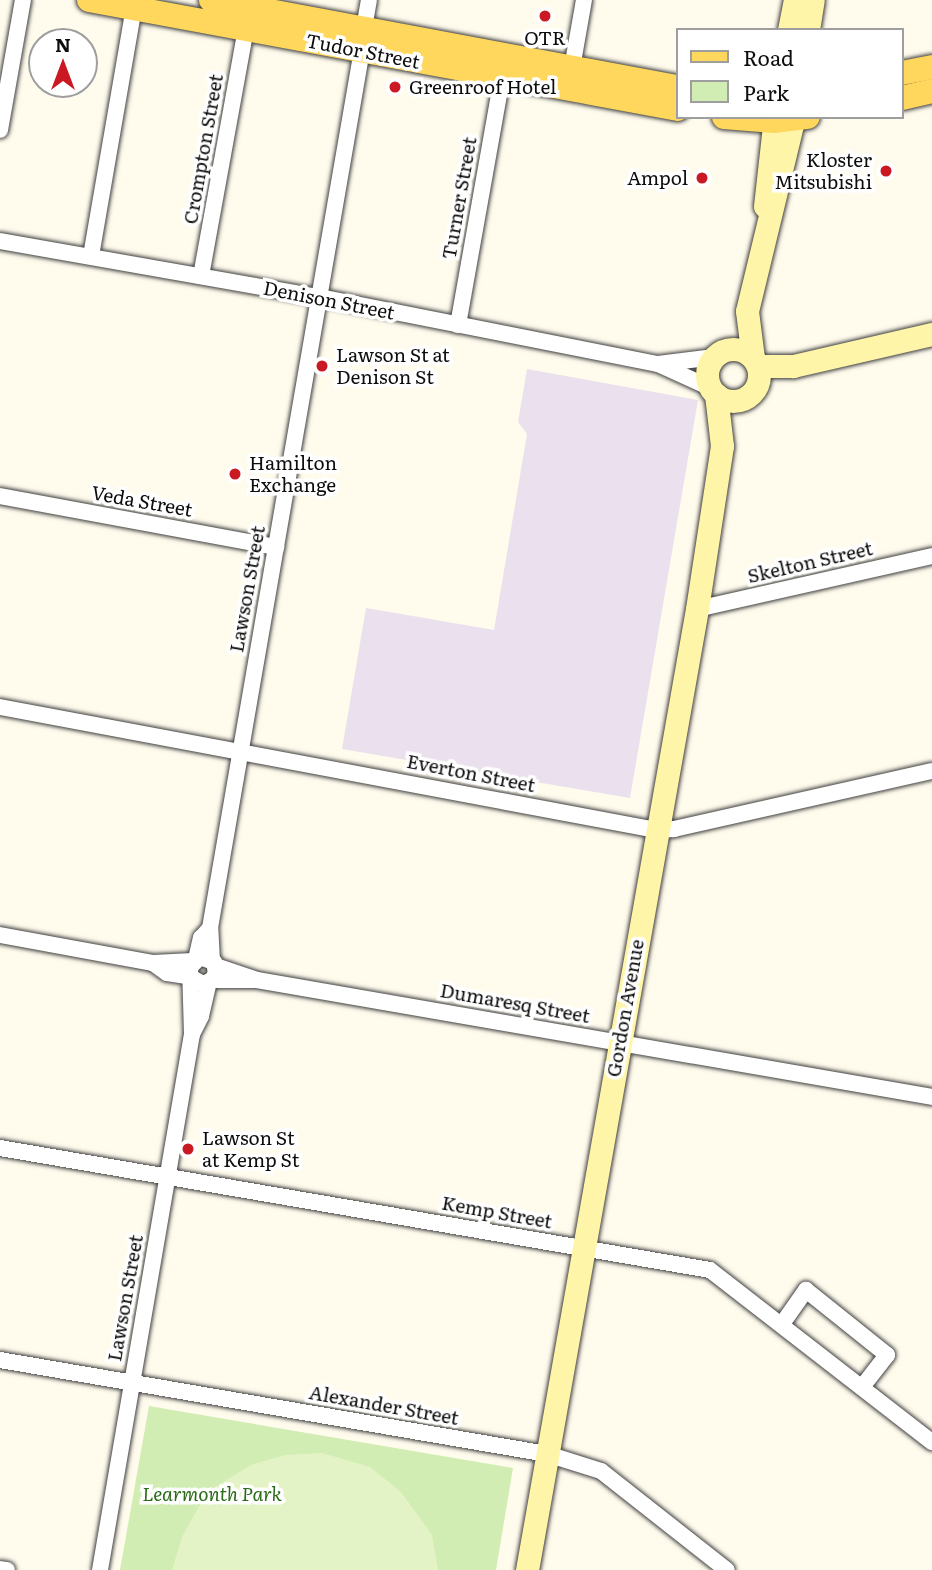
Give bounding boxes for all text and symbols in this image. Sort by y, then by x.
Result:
marker: OTR [537,8,553,24]
place label: OTR [524,27,566,49]
north arrow [28,28,98,98]
legend [676,28,904,119]
street label: Tudor Street [304,29,422,73]
text: N [55,30,71,58]
text: Road [743,41,794,72]
street label: Crompton Street [179,72,227,226]
place label: Greenroof Hotel [409,76,556,98]
text: Park [743,76,789,107]
marker: Greenroof Hotel [387,79,403,95]
street label: Turner Street [437,135,481,261]
place label: Kloster Mitsubishi [775,149,872,193]
marker: Kloster Mitsubishi [878,163,894,179]
place label: Ampol [627,167,688,189]
marker: Ampol [694,170,710,186]
street label: Denison Street [261,276,397,324]
place label: Lawson St at Denison St [336,344,450,388]
marker: Lawson St at Denison St [314,358,330,374]
place label: Hamilton Exchange [249,452,337,496]
marker: Hamilton Exchange [227,466,243,482]
street label: Veda Street [90,481,194,521]
street label: Lawson Street [225,524,269,654]
street label: Skelton Street [745,537,875,587]
street label: Everton Street [405,749,537,797]
street label: Gordon Avenue [602,937,648,1079]
street label: Dumaresq Street [438,979,592,1027]
place label: Lawson St at Kemp St [202,1127,299,1171]
marker: Lawson St at Kemp St [180,1141,196,1157]
street label: Kemp Street [440,1191,554,1233]
street label: Lawson Street [103,1233,147,1363]
street label: Alexander Street [307,1381,461,1429]
park label: Learmonth Park [142,1483,282,1505]

